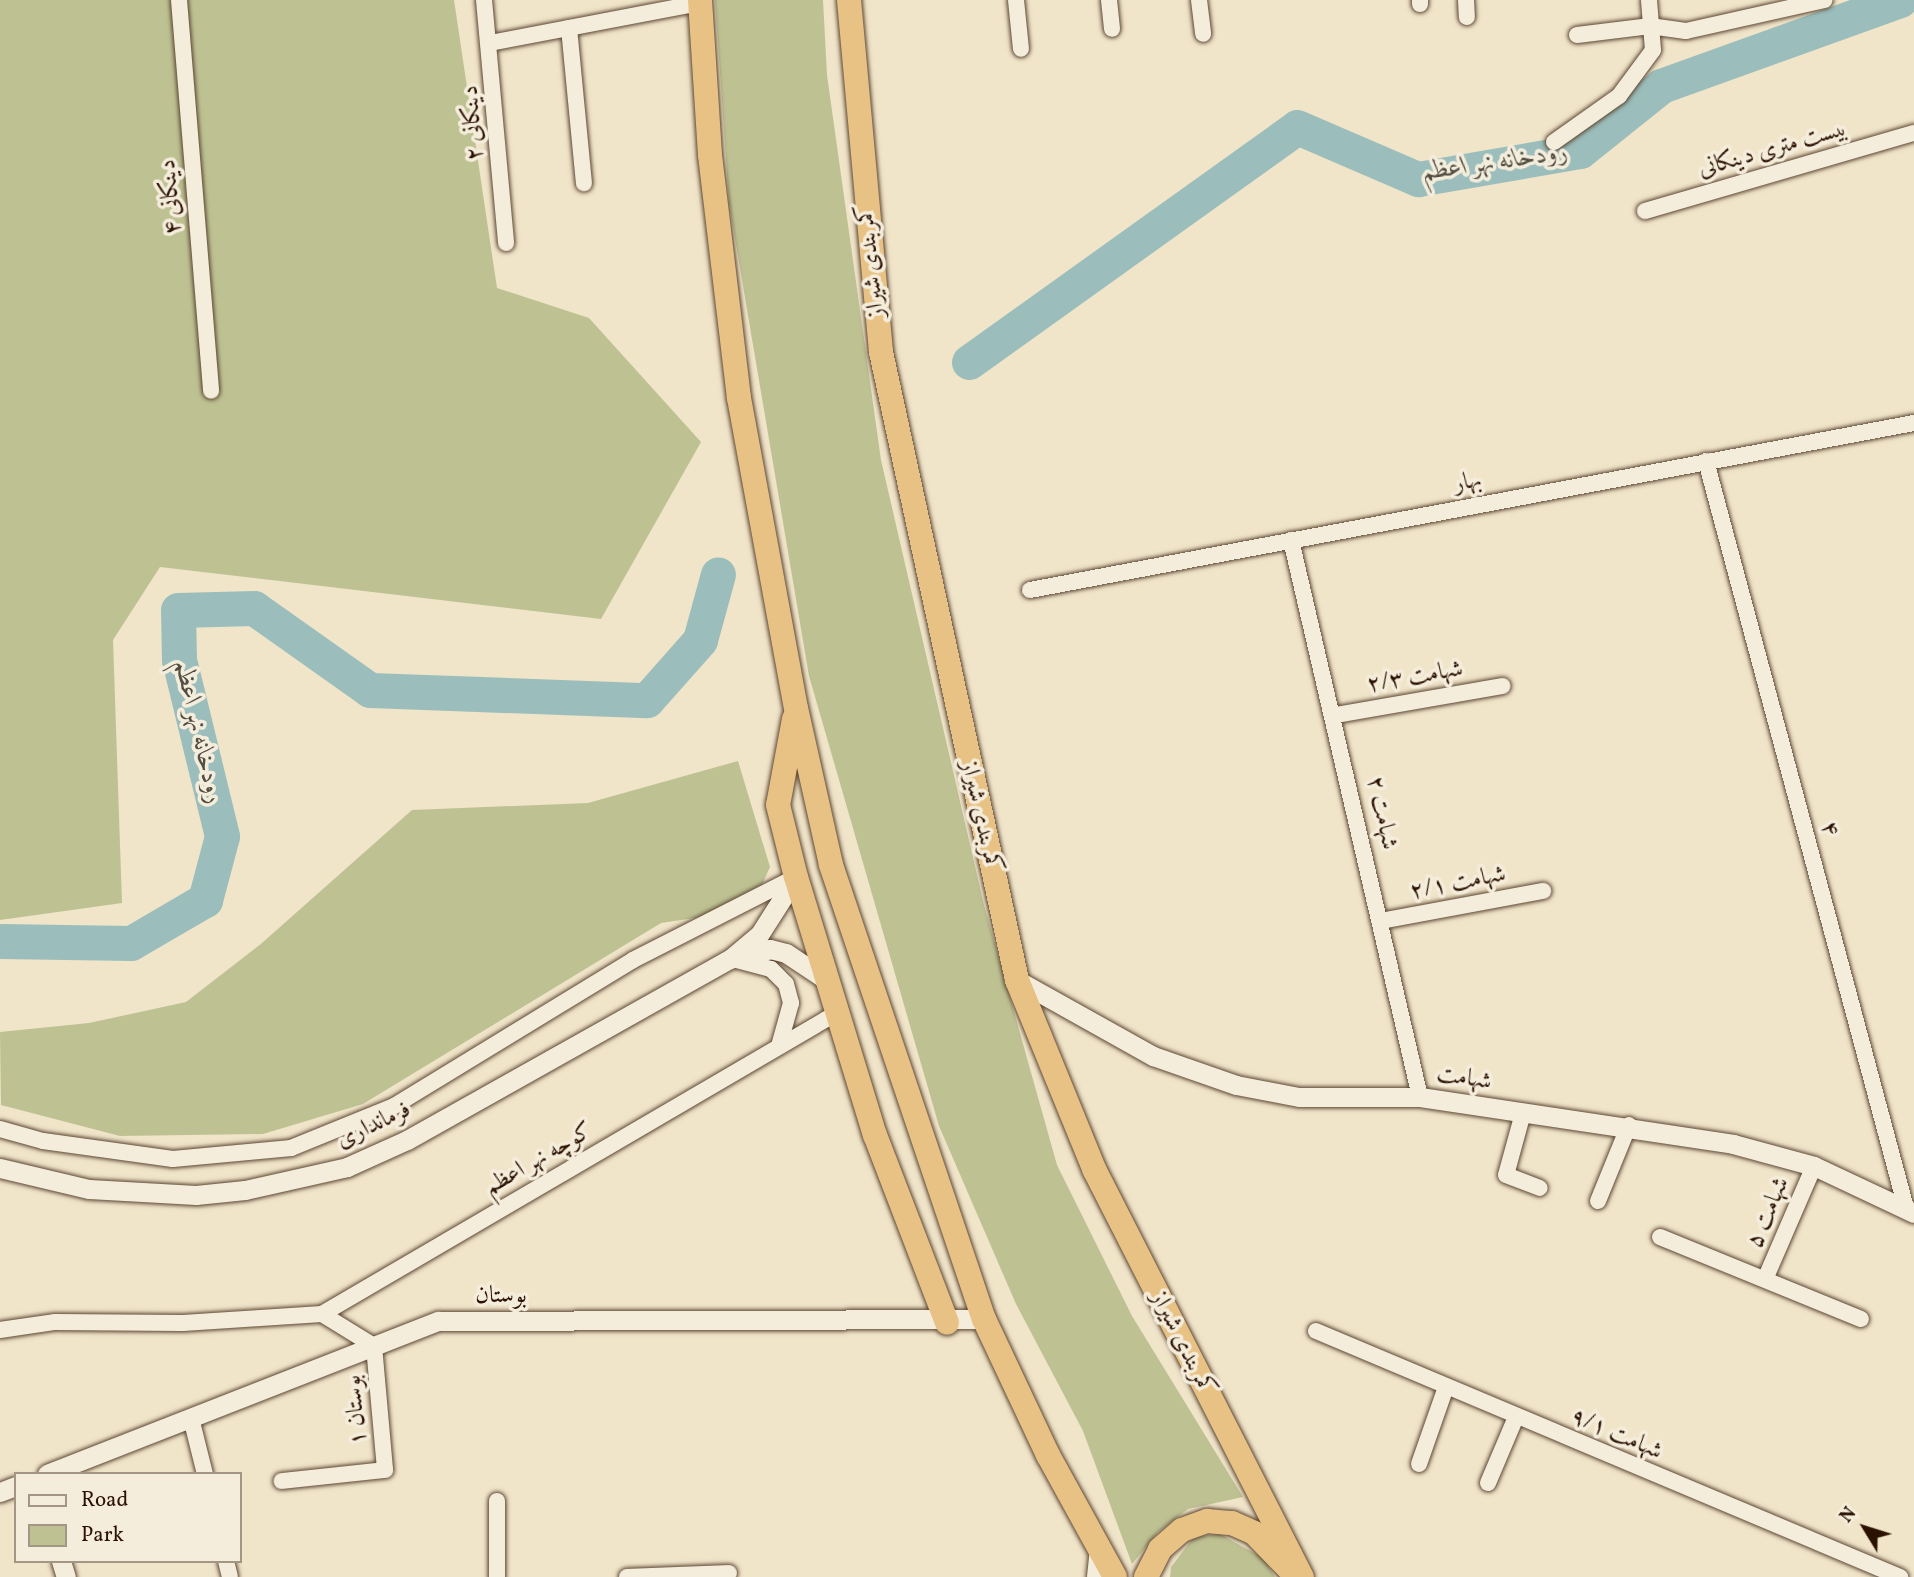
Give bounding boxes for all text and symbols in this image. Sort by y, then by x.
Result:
street label: ۲ دینکانی [457,84,491,162]
street label: بیست متری دینکانی [1695,115,1851,185]
water label: رودخانه نهر اعظم [1420,137,1570,189]
street label: ۴ دینکانی [154,158,190,236]
street label: کمربندی شیراز [852,203,892,319]
street label: بهار [1452,466,1484,500]
street label: ۲/۳ شهامت [1365,655,1465,701]
water label: رودخانه نهر اعظم [166,657,230,807]
street label: کمربندی شیراز [953,758,1007,876]
street label: ۲ شهامت [1359,774,1403,852]
street label: ۴ [1812,818,1844,840]
street label: ۲/۱ شهامت [1408,861,1508,907]
street label: شهامت [1434,1060,1494,1098]
street label: فرمانداری [332,1096,416,1156]
street label: کوچه نهر اعظم [480,1117,598,1203]
street label: ۵ شهامت [1741,1173,1797,1253]
street label: بوستان [475,1283,527,1311]
street label: کمربندی شیراز [1143,1287,1221,1401]
street label: ۱ بوستان [340,1374,374,1446]
street label: ۹/۱ شهامت [1566,1403,1666,1467]
legend [14,1472,242,1563]
text: Road [81,1486,128,1515]
north arrow [1830,1493,1900,1563]
text: N [1834,1502,1863,1529]
text: Park [81,1521,124,1550]

